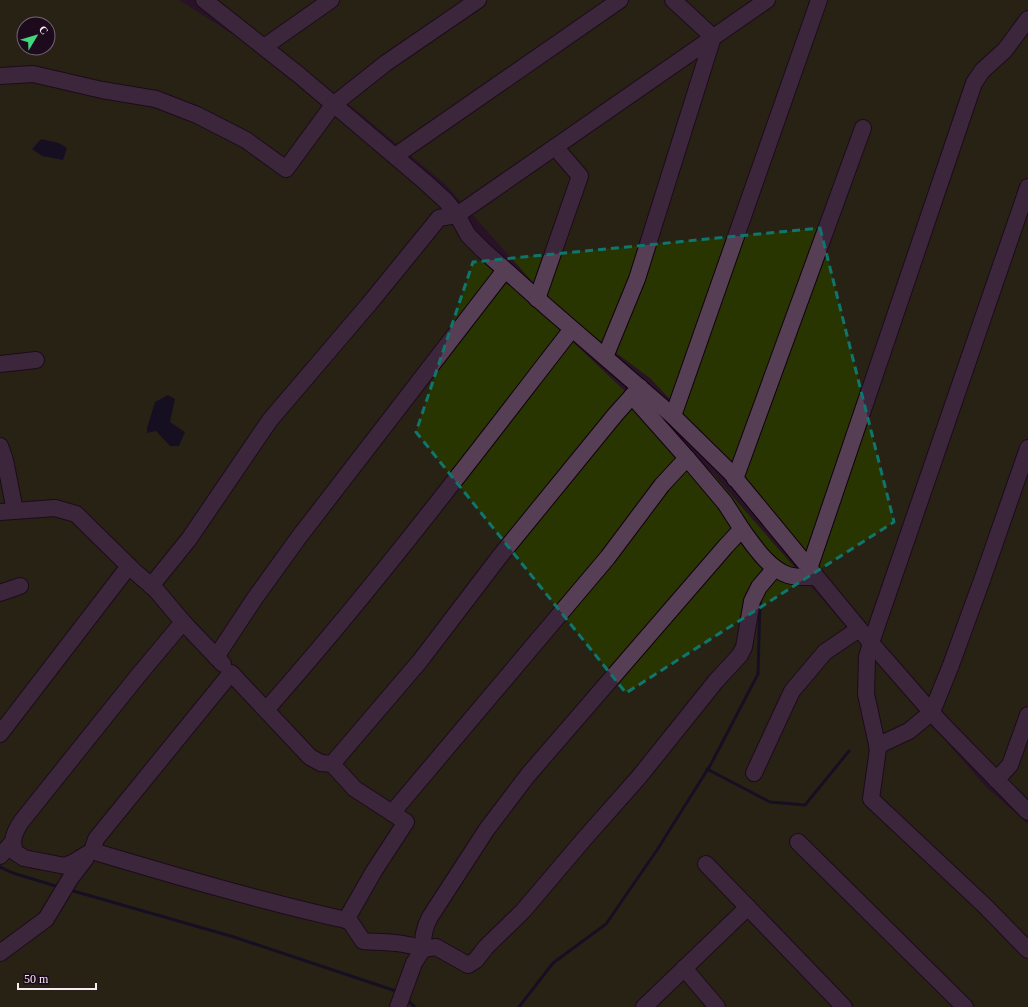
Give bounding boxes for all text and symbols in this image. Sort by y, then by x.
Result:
north arrow [16,16,56,56]
text: С [37,23,51,37]
scale bar [18,965,96,991]
text: 50 m [24,972,49,986]

